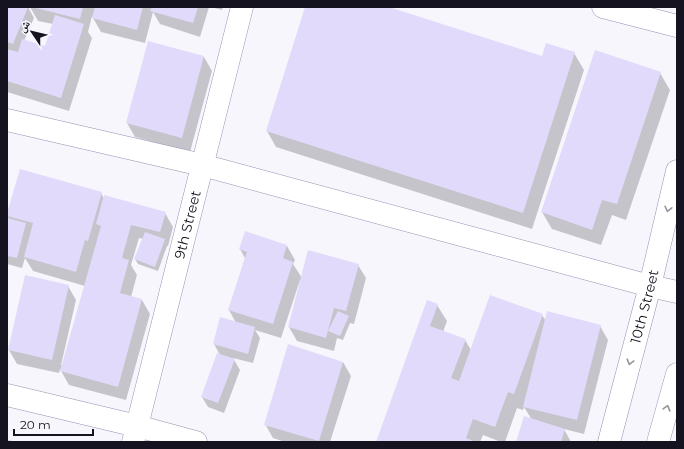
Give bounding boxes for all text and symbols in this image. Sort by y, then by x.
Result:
north arrow [12,12,52,52]
text: ش [15,17,34,36]
street label: 9th Street [170,188,205,261]
one-way arrow [664,205,673,212]
street label: 10th Street [626,268,663,345]
one-way arrow [626,358,635,365]
one-way arrow [662,405,671,412]
scale bar [14,411,93,437]
text: 20 m [20,417,51,432]

